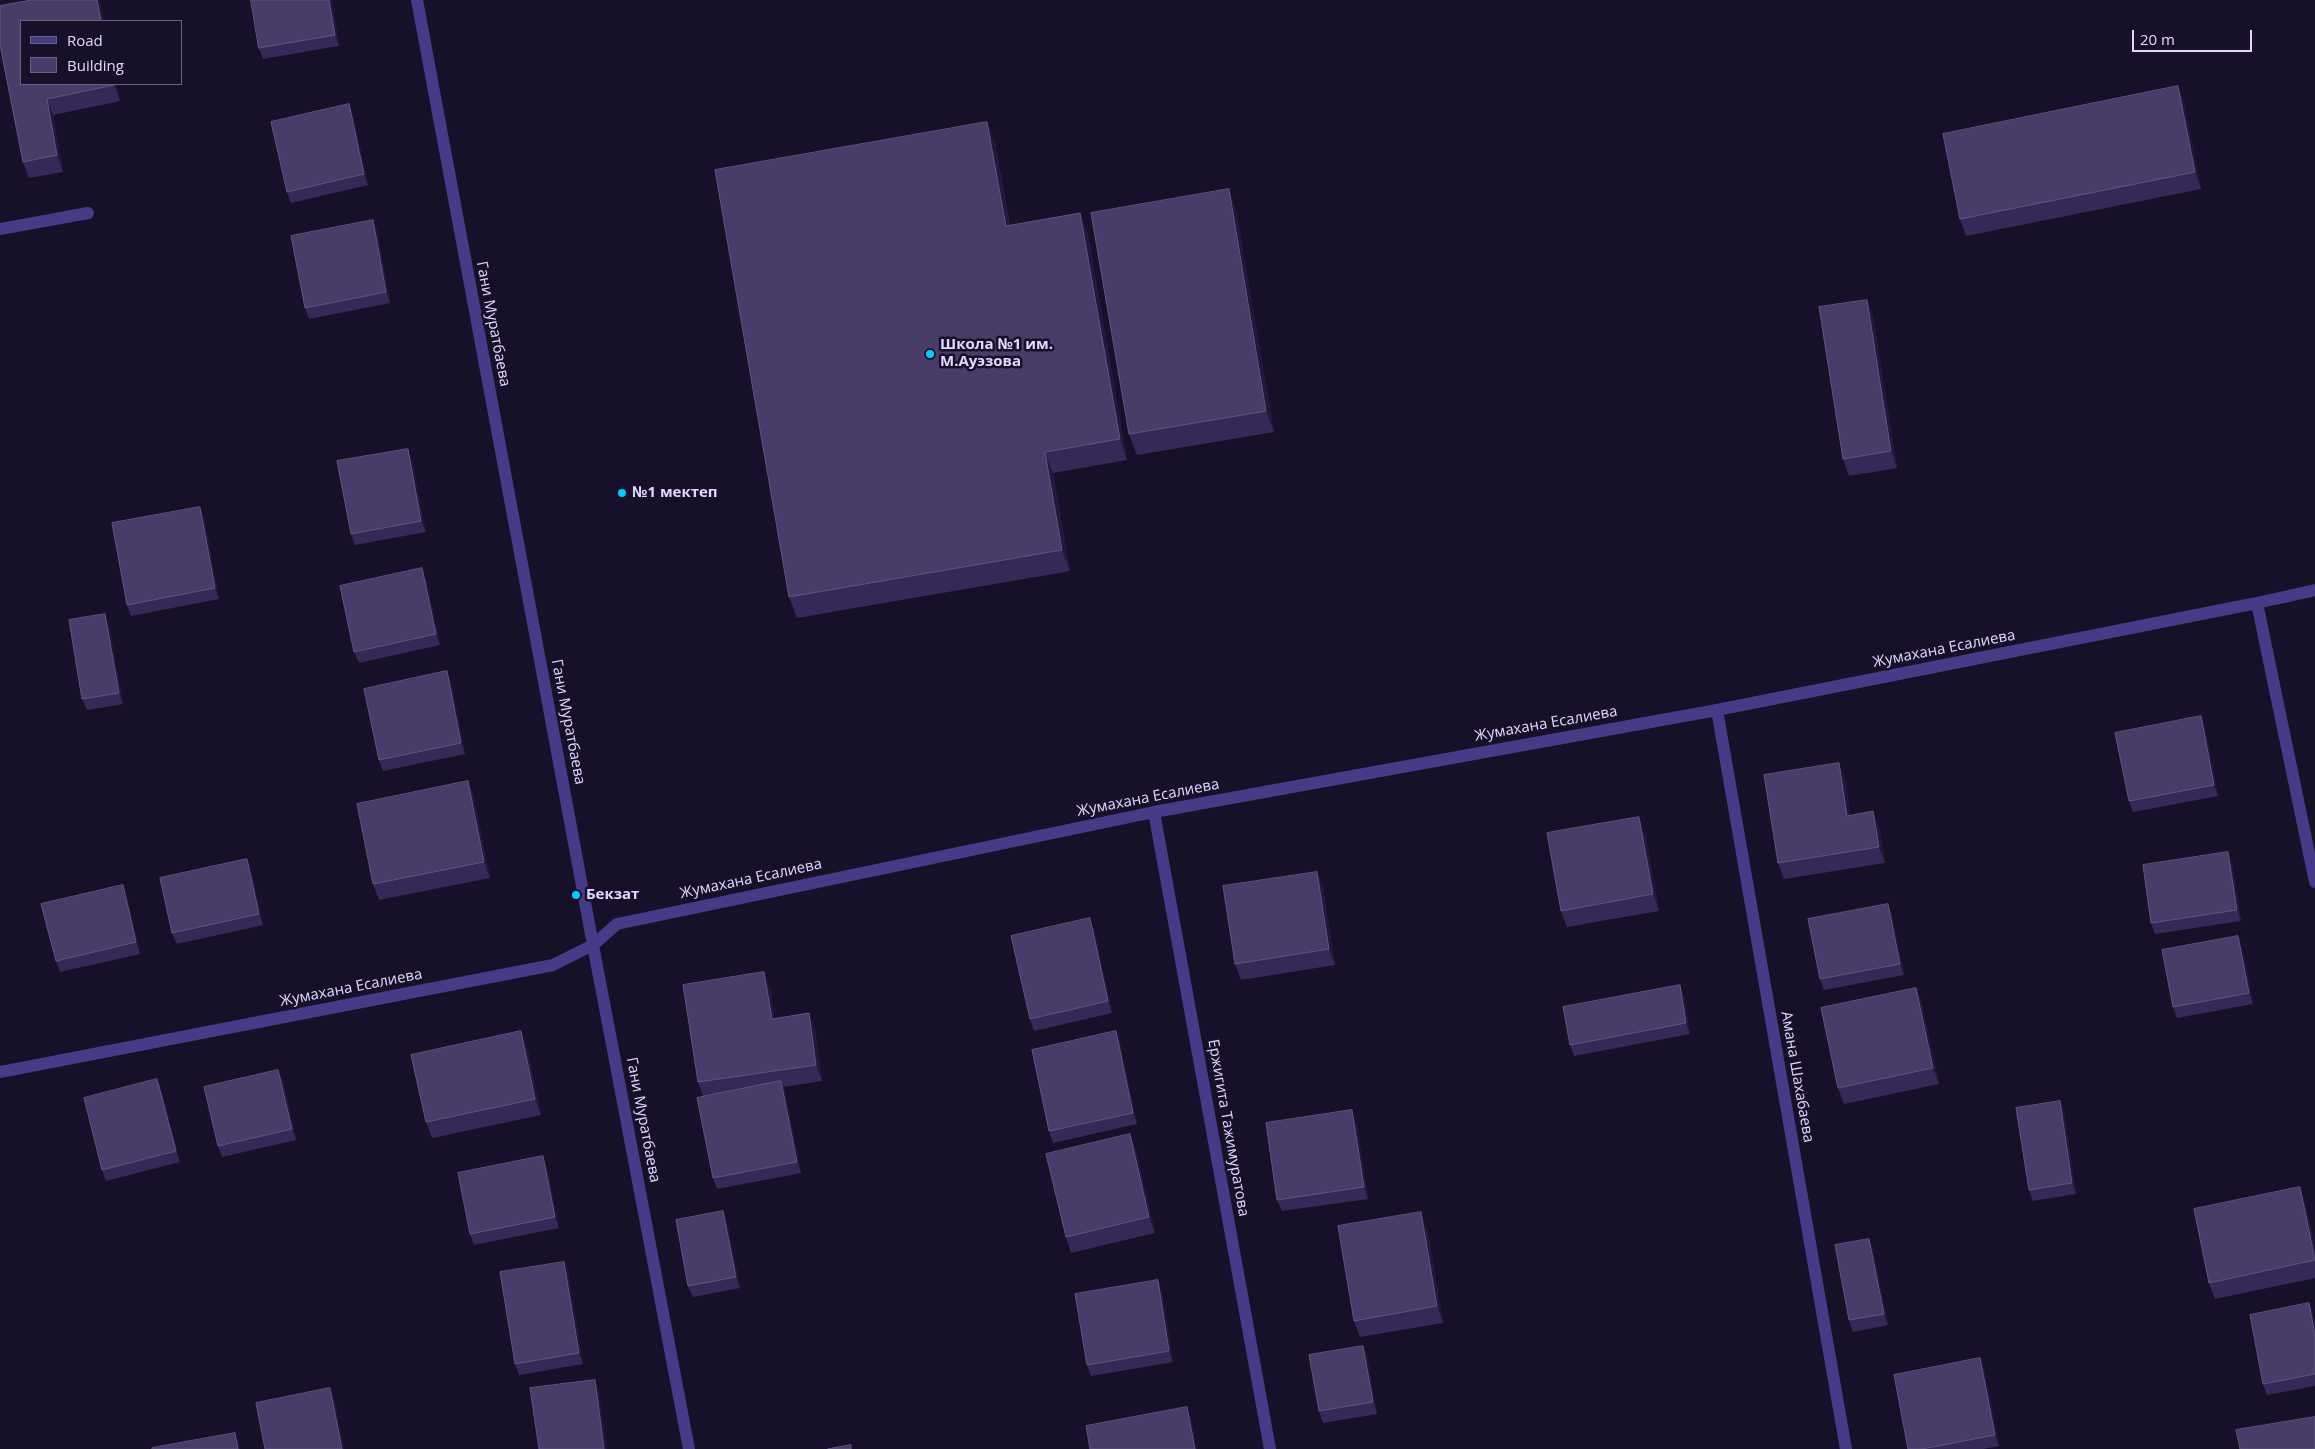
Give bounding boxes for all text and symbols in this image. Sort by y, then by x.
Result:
legend [20,20,182,85]
scale bar [2135,20,2255,52]
text: 20 m [2140,29,2175,49]
text: Road [67,30,103,50]
text: Building [67,55,124,75]
street label: Гани Муратбаева [472,260,514,388]
place label: Школа №1 им. М.Ауэзова [940,336,1053,371]
marker: Школа №1 им. М.Ауэзова [924,348,936,360]
place label: №1 мектеп [632,484,718,502]
marker: №1 мектеп [616,487,628,499]
street label: Жумахана Есалиева [1871,626,2017,672]
street label: Гани Муратбаева [547,658,589,786]
street label: Жумахана Есалиева [1473,703,1619,745]
street label: Жумахана Есалиева [1075,775,1221,821]
street label: Жумахана Есалиева [678,855,824,903]
place label: Бекзат [586,886,639,904]
marker: Бекзат [570,889,582,901]
street label: Жумахана Есалиева [278,965,424,1011]
street label: Амана Шахабаева [1777,1010,1817,1144]
street label: Ержигита Тажимуратова [1204,1038,1252,1218]
street label: Гани Муратбаева [622,1056,664,1184]

